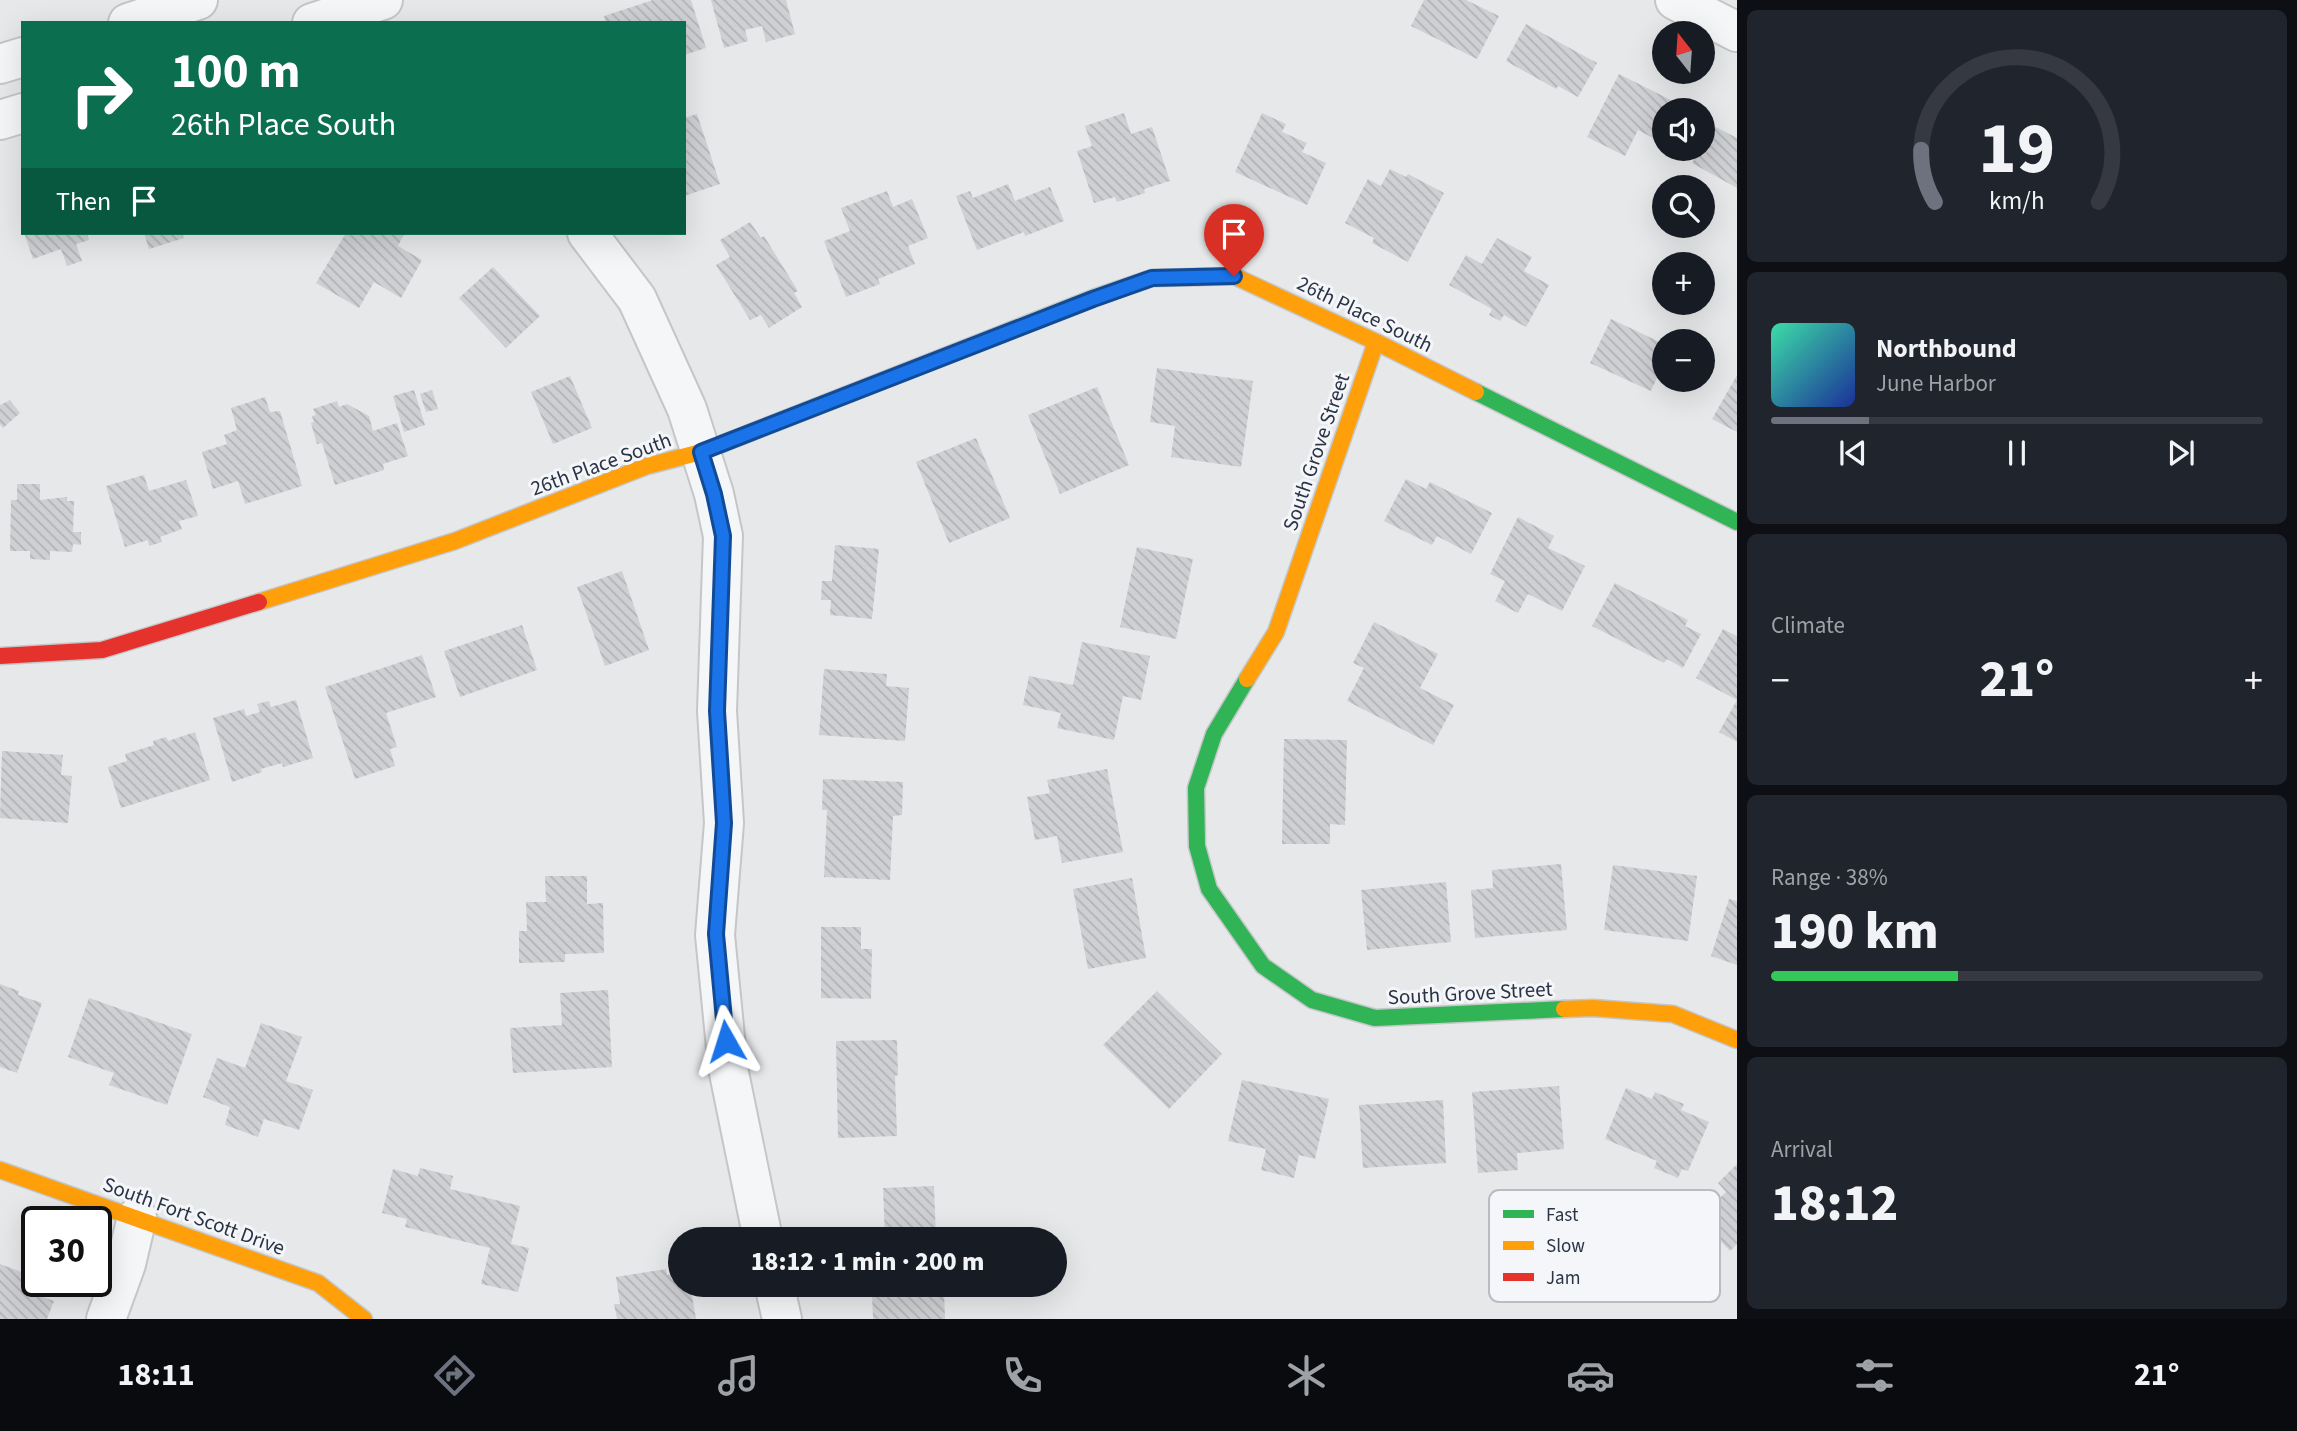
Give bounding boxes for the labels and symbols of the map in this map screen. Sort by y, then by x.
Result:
north arrow [1652,21,1715,84]
pin [1204,204,1264,276]
street label: 26th Place South [1292,268,1438,360]
street label: South Grove Street [1275,369,1357,535]
street label: 26th Place South [526,425,676,503]
street label: South Grove Street [1387,974,1553,1012]
position arrow [689,1004,763,1078]
street label: South Fort Scott Drive [99,1169,289,1263]
legend [1489,1190,1720,1302]
text: Fast [1546,1202,1579,1229]
speed limit sign: 30 [21,1206,112,1297]
text: Slow [1546,1233,1585,1260]
text: Jam [1546,1265,1580,1292]

